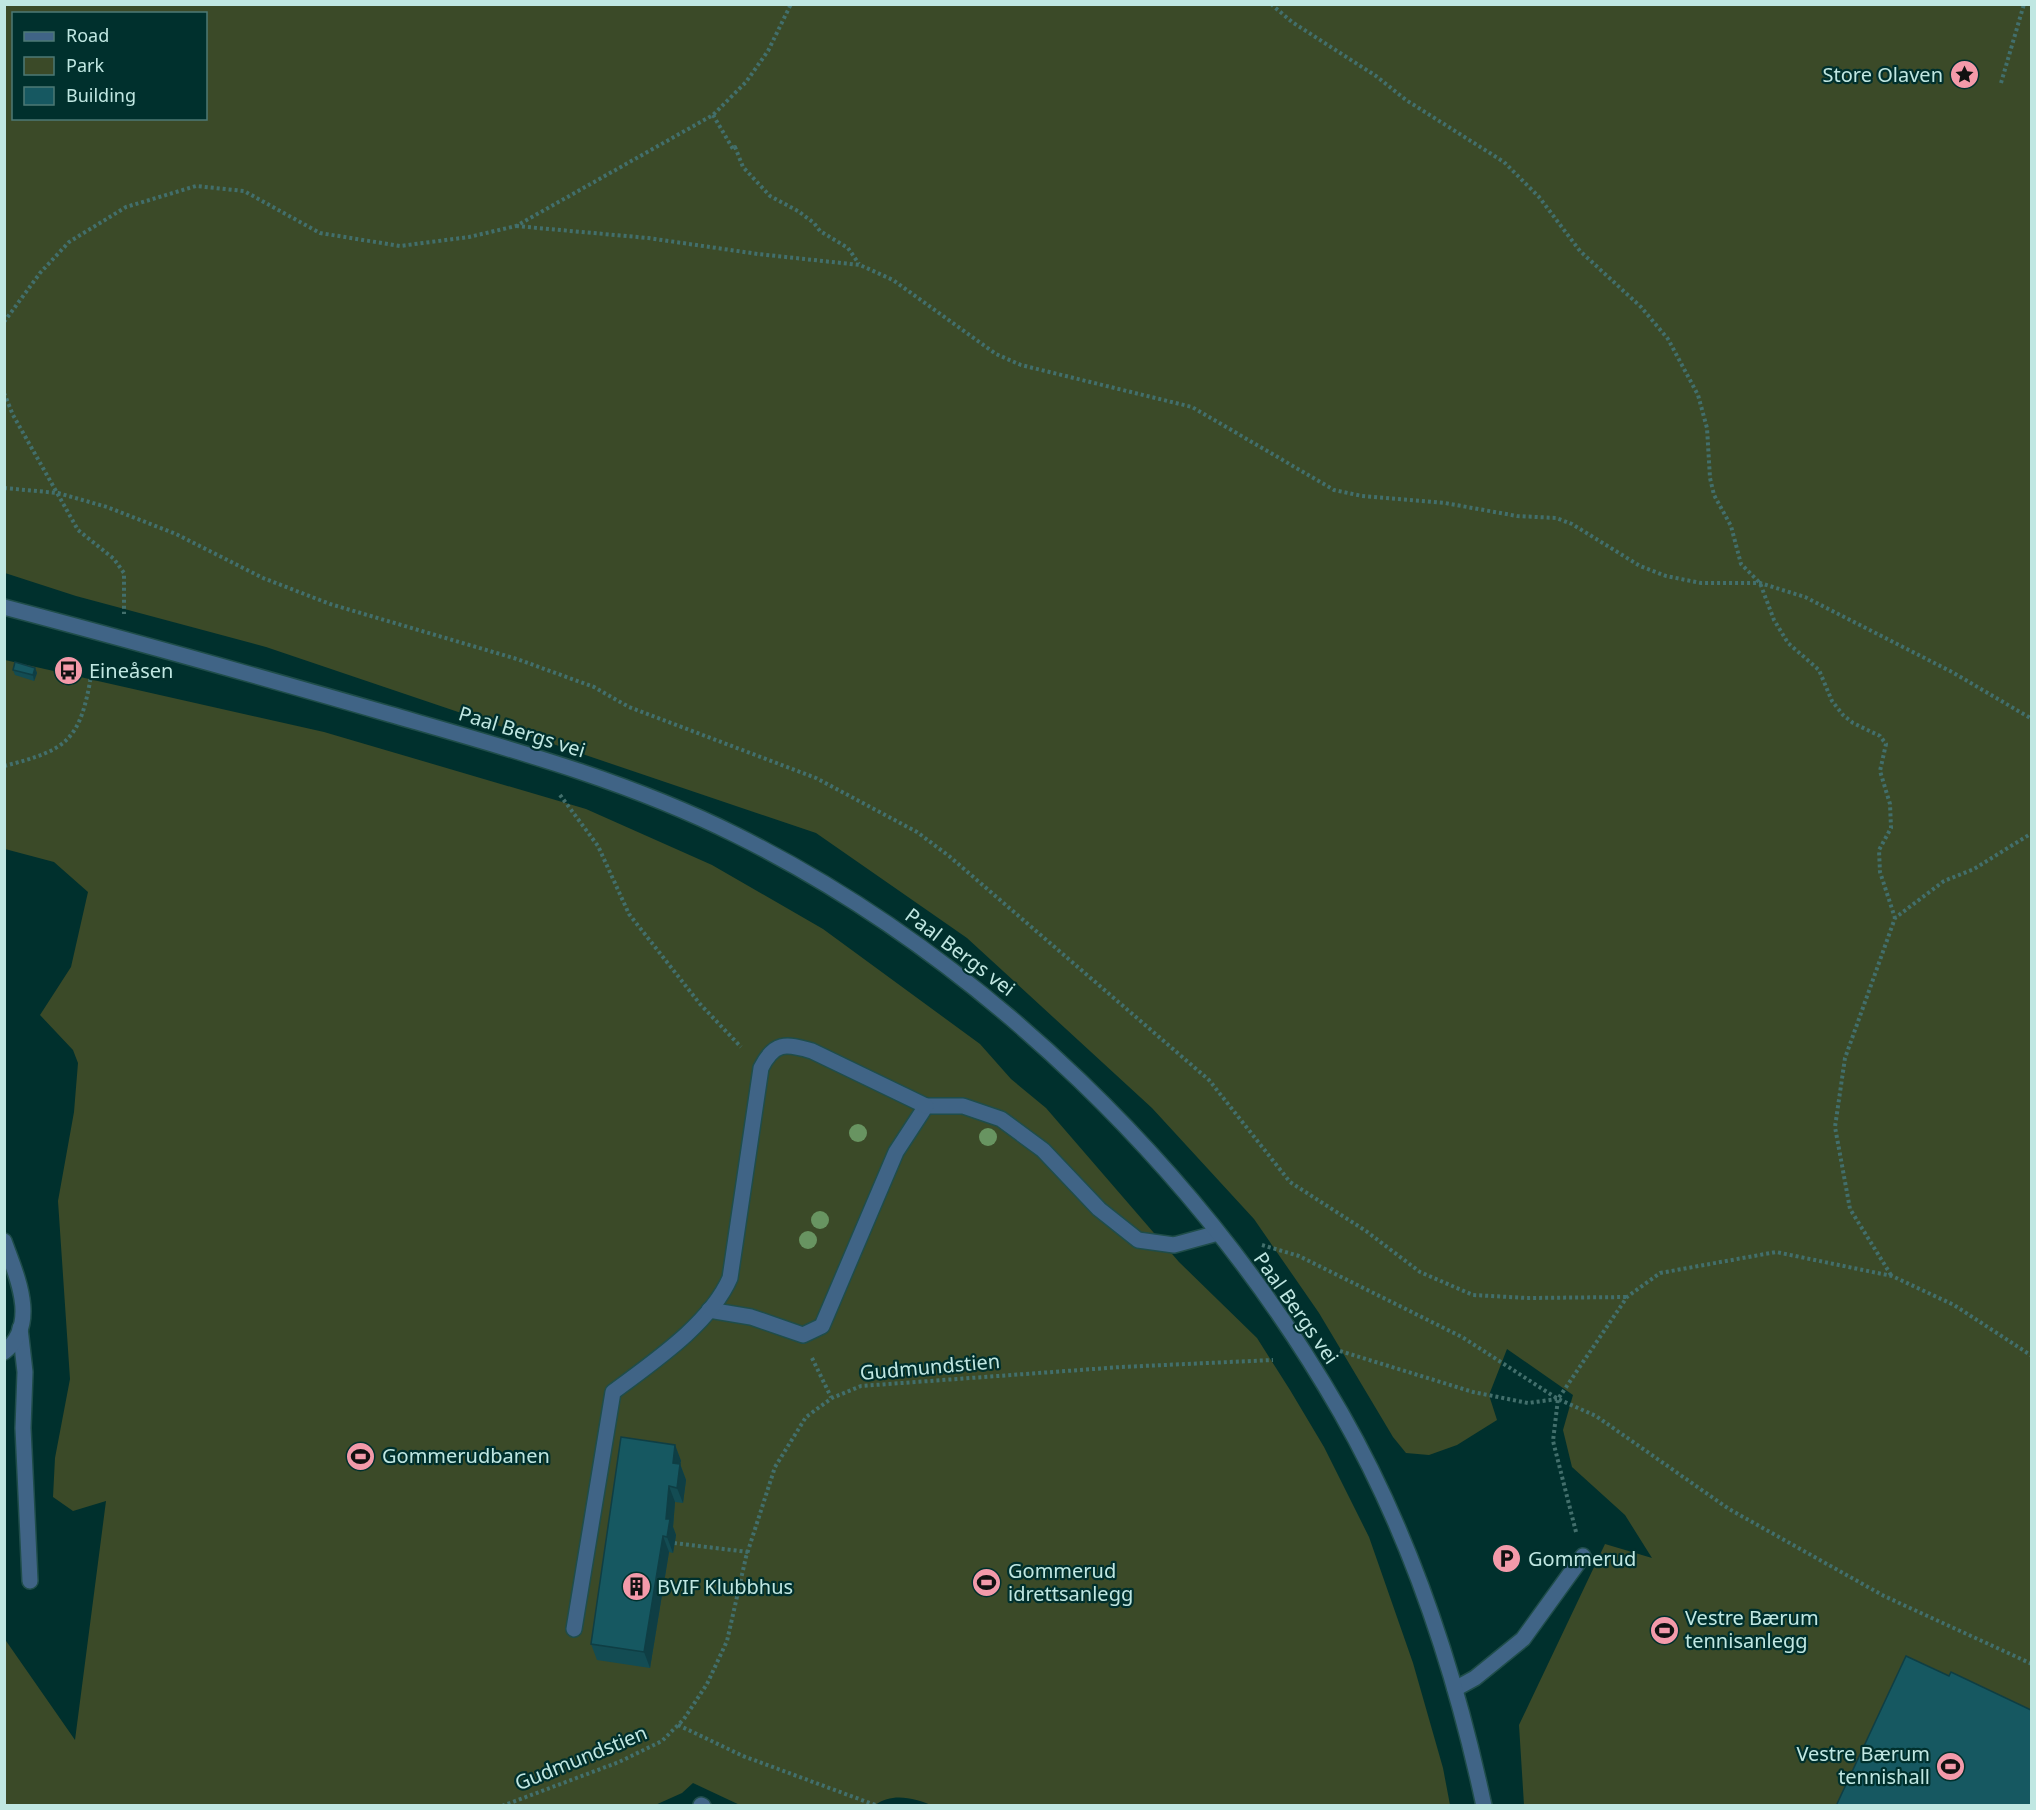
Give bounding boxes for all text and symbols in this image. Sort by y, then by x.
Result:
legend [12,12,207,120]
text: Road [66,23,109,47]
text: Park [66,53,104,77]
place icon: Store Olaven [1948,59,1980,91]
place label: Store Olaven [1823,61,1943,88]
text: Building [66,83,136,107]
bus stop icon: Eineåsen [52,655,84,687]
place label: Eineåsen [89,657,173,684]
street label: Paal Bergs vei [456,699,589,764]
street label: Paal Bergs vei [900,901,1021,1002]
street label: Paal Bergs vei [1248,1246,1345,1369]
street label: Gudmundstien [859,1347,1001,1386]
sports icon: Gommerudbanen [345,1440,377,1472]
place label: Gommerudbanen [382,1442,550,1469]
parking icon: Gommerud [1491,1543,1523,1575]
place label: Gommerud [1528,1545,1636,1572]
place label: Gommerud idrettsanlegg [1008,1557,1133,1607]
sports icon: Gommerud idrettsanlegg [971,1567,1003,1599]
building icon: BVIF Klubbhus [620,1571,652,1603]
place label: BVIF Klubbhus [657,1573,793,1600]
place label: Vestre Bærum tennisanlegg [1685,1604,1819,1654]
sports icon: Vestre Bærum tennisanlegg [1648,1614,1680,1646]
street label: Gudmundstien [511,1719,651,1796]
place label: Vestre Bærum tennishall [1796,1740,1930,1790]
sports icon: Vestre Bærum tennishall [1935,1750,1967,1782]

